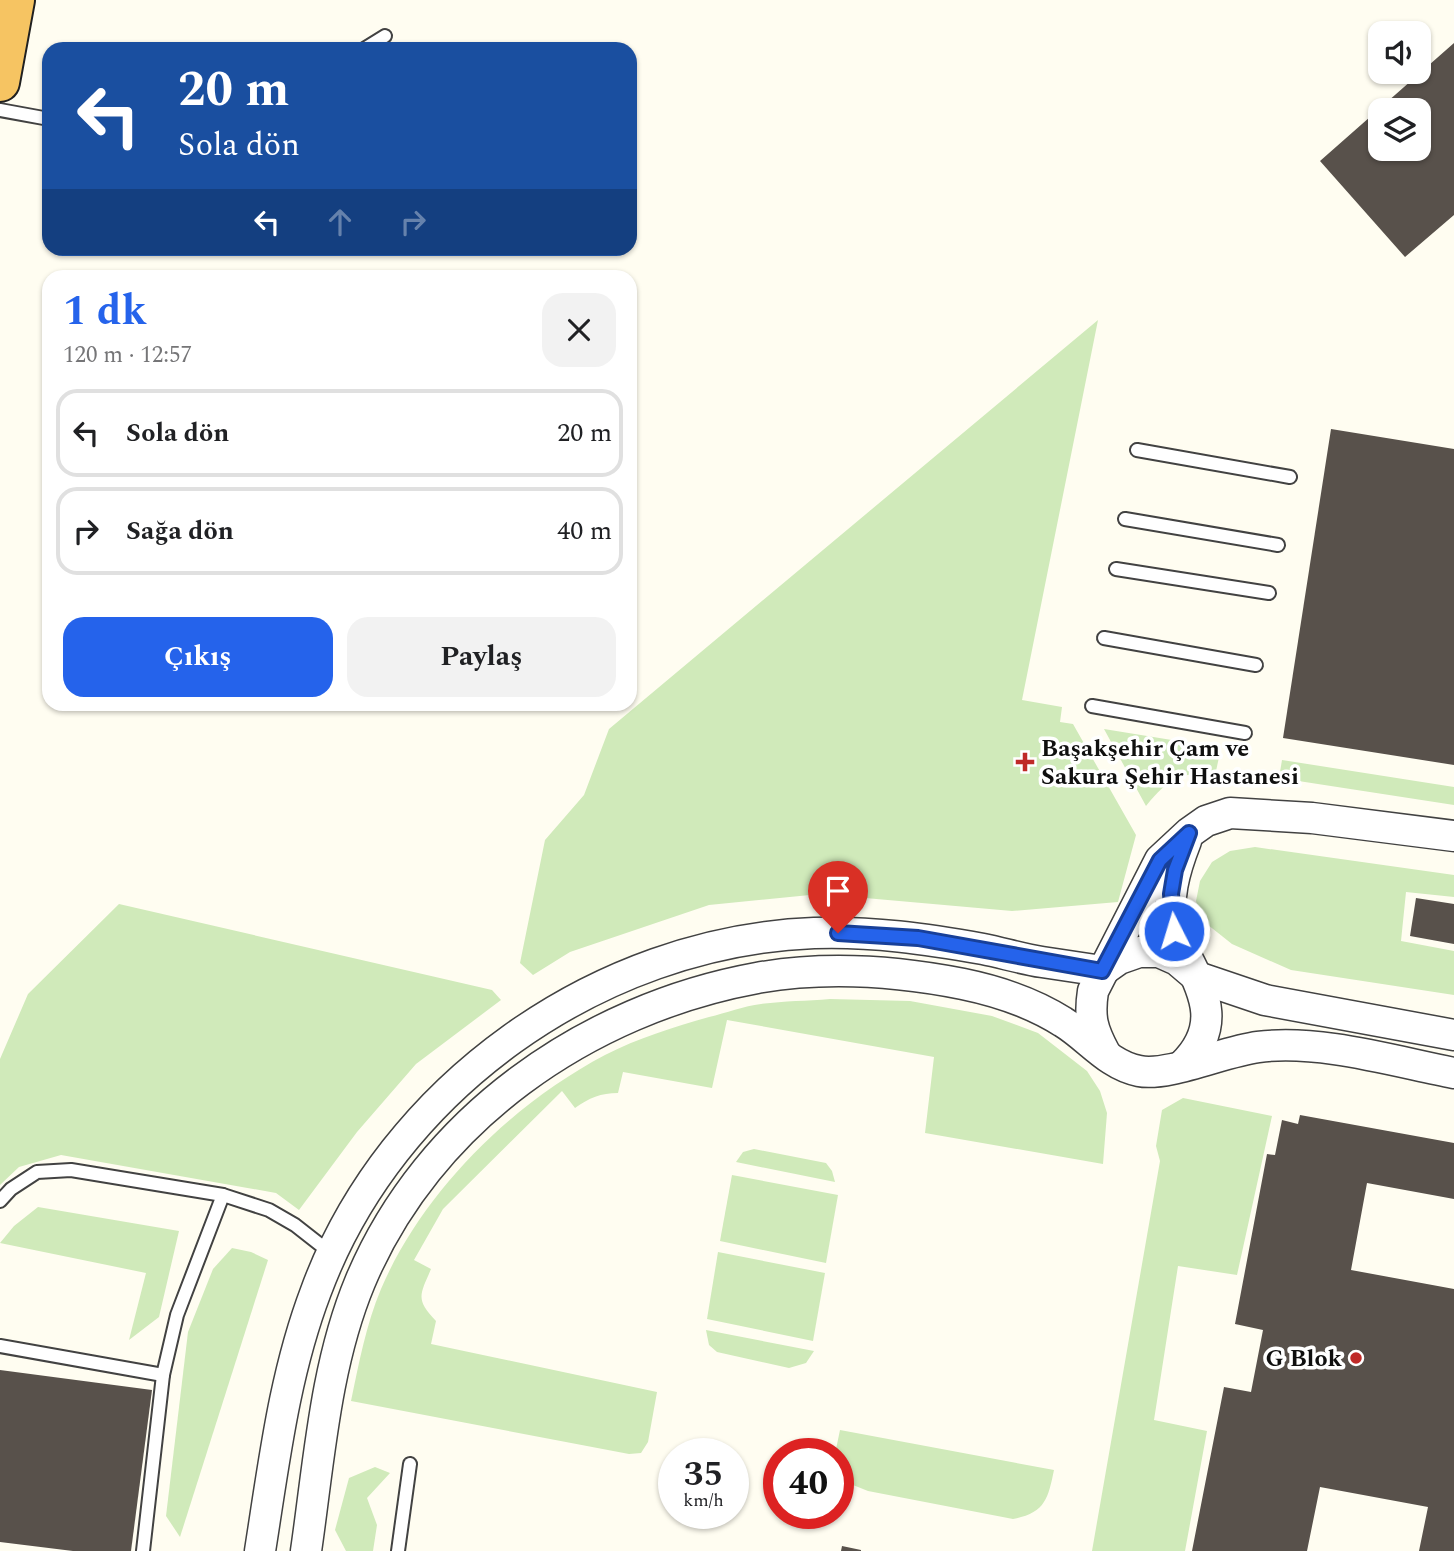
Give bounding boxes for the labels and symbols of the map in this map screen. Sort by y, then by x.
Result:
place label: Başakşehir Çam ve Sakura Şehir Hastanesi [1041,731,1299,795]
marker: Başakşehir Çam ve Sakura Şehir Hastanesi [1015,752,1035,772]
pin [808,861,868,933]
position arrow [1137,894,1211,968]
place label: G Blok [1266,1341,1343,1377]
marker: G Blok [1348,1350,1364,1366]
speed limit sign: 40 [763,1438,854,1529]

